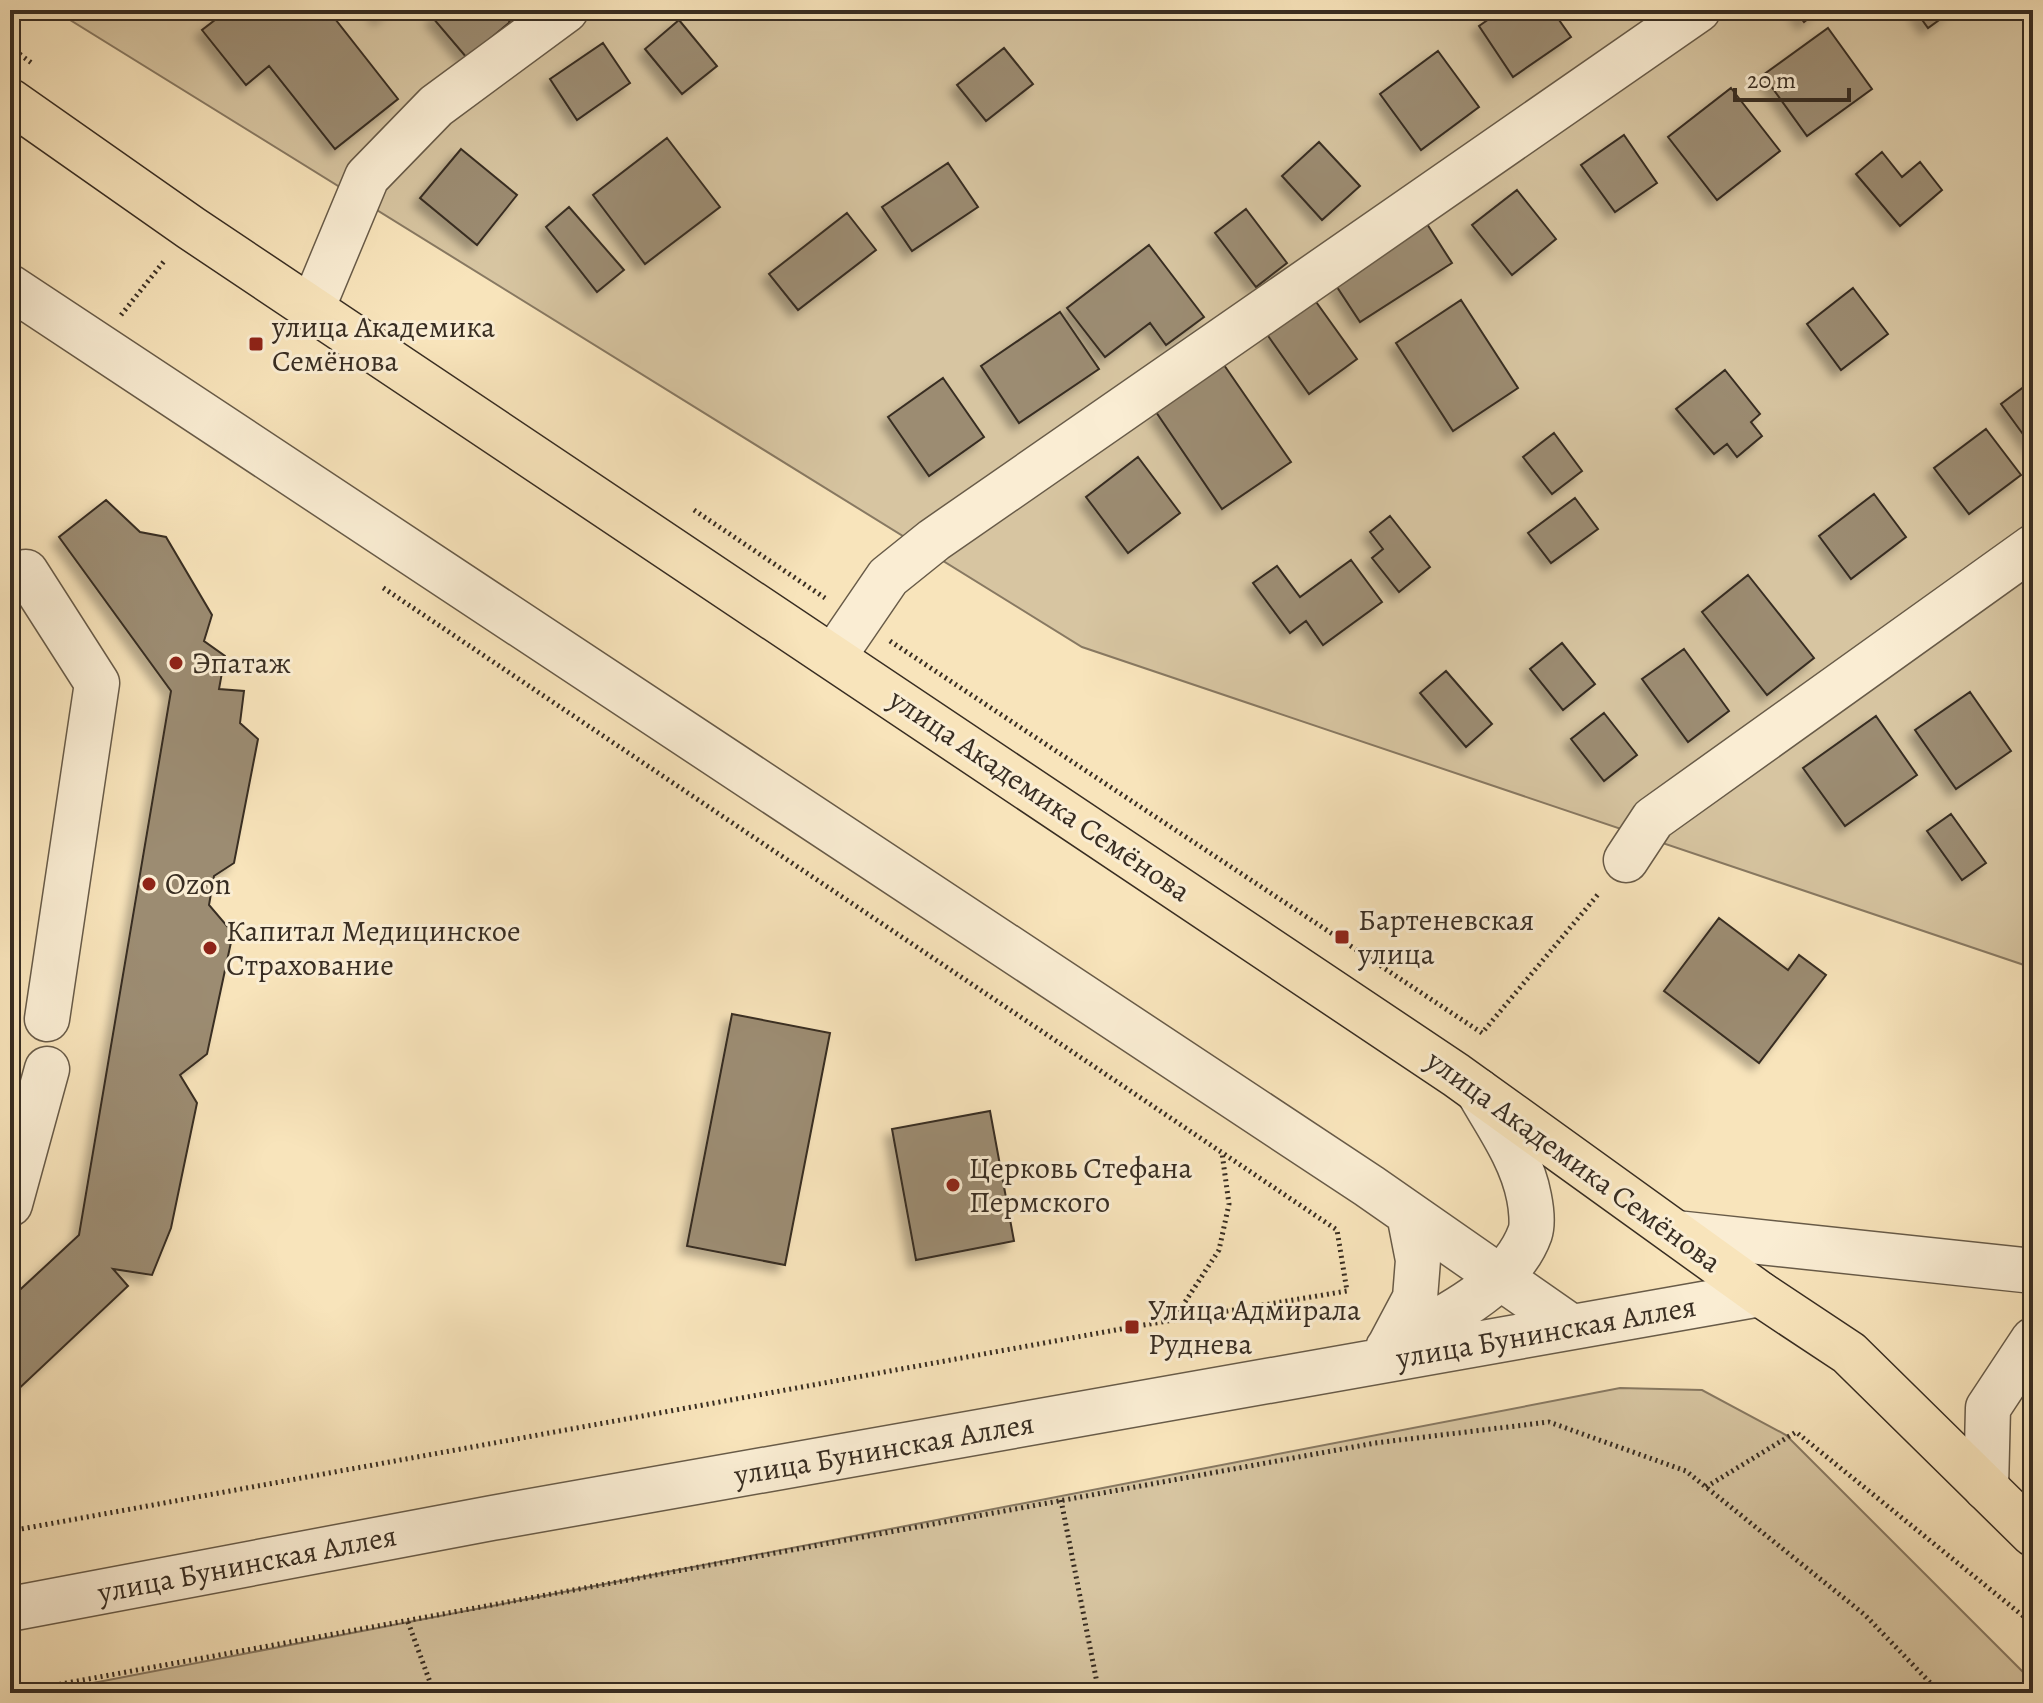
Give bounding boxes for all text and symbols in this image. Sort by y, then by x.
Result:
scale bar [1735,52,1849,102]
text: 20 m [1747,64,1796,96]
place label: улица Академика Семёнова [271,307,495,381]
marker: улица Академика Семёнова [247,335,265,353]
place label: Эпатаж [192,643,291,683]
marker: Эпатаж [167,654,185,672]
street label: улица Академика Семёнова [881,678,1199,911]
place label: Ozon [165,864,231,904]
marker: Ozon [140,875,158,893]
place label: Бартеневская улица [1357,900,1534,974]
place label: Капитал Медицинское Страхование [226,911,521,985]
marker: Бартеневская улица [1333,928,1351,946]
marker: Капитал Медицинское Страхование [201,939,219,957]
street label: улица Академика Семёнова [1418,1040,1730,1282]
place label: Церковь Стефана Пермского [969,1148,1193,1222]
marker: Церковь Стефана Пермского [944,1176,962,1194]
street label: улица Бунинская Аллея [1392,1286,1699,1378]
place label: Улица Адмирала Руднева [1148,1290,1361,1364]
marker: Улица Адмирала Руднева [1123,1318,1141,1336]
street label: улица Бунинская Аллея [730,1403,1037,1495]
street label: улица Бунинская Аллея [93,1515,400,1613]

